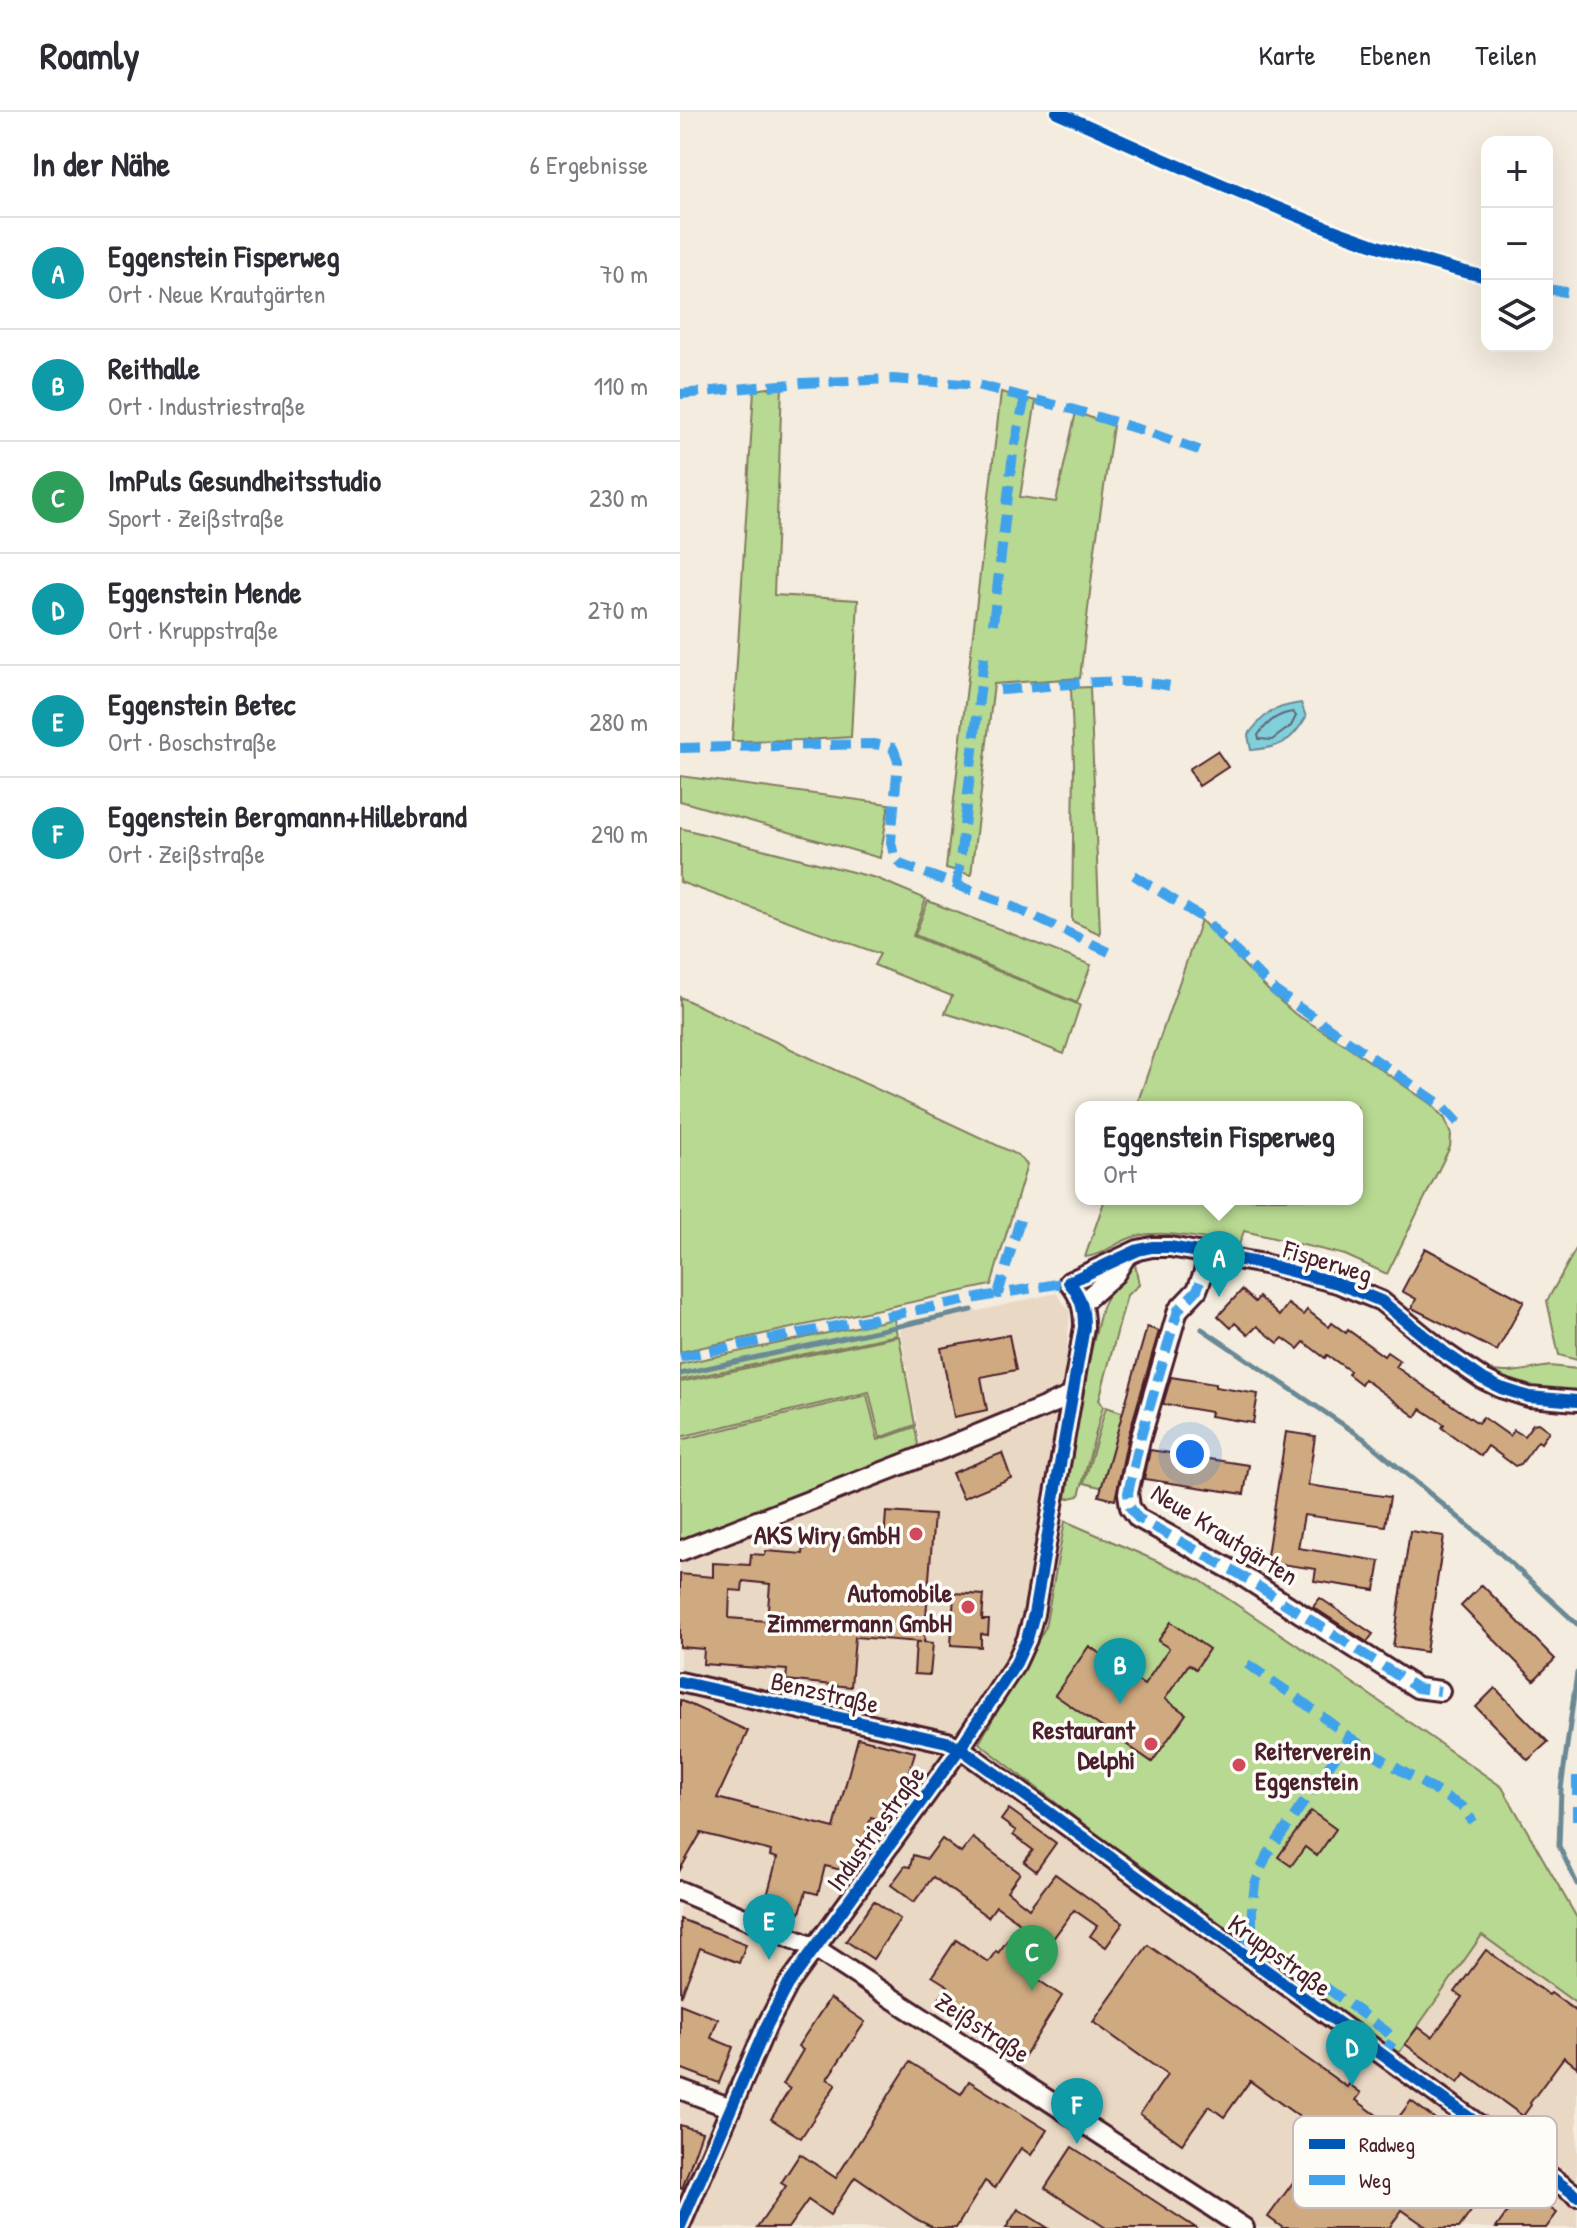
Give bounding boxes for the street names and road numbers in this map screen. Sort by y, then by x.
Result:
street label: Fisperweg [1278,1231,1377,1291]
street label: Neue Krautgärten [1145,1475,1305,1593]
street label: Benzstraße [768,1663,882,1721]
street label: Industriestraße [818,1758,932,1898]
street label: Kruppstraße [1221,1906,1339,2004]
street label: Zeißstraße [929,1983,1037,2071]

